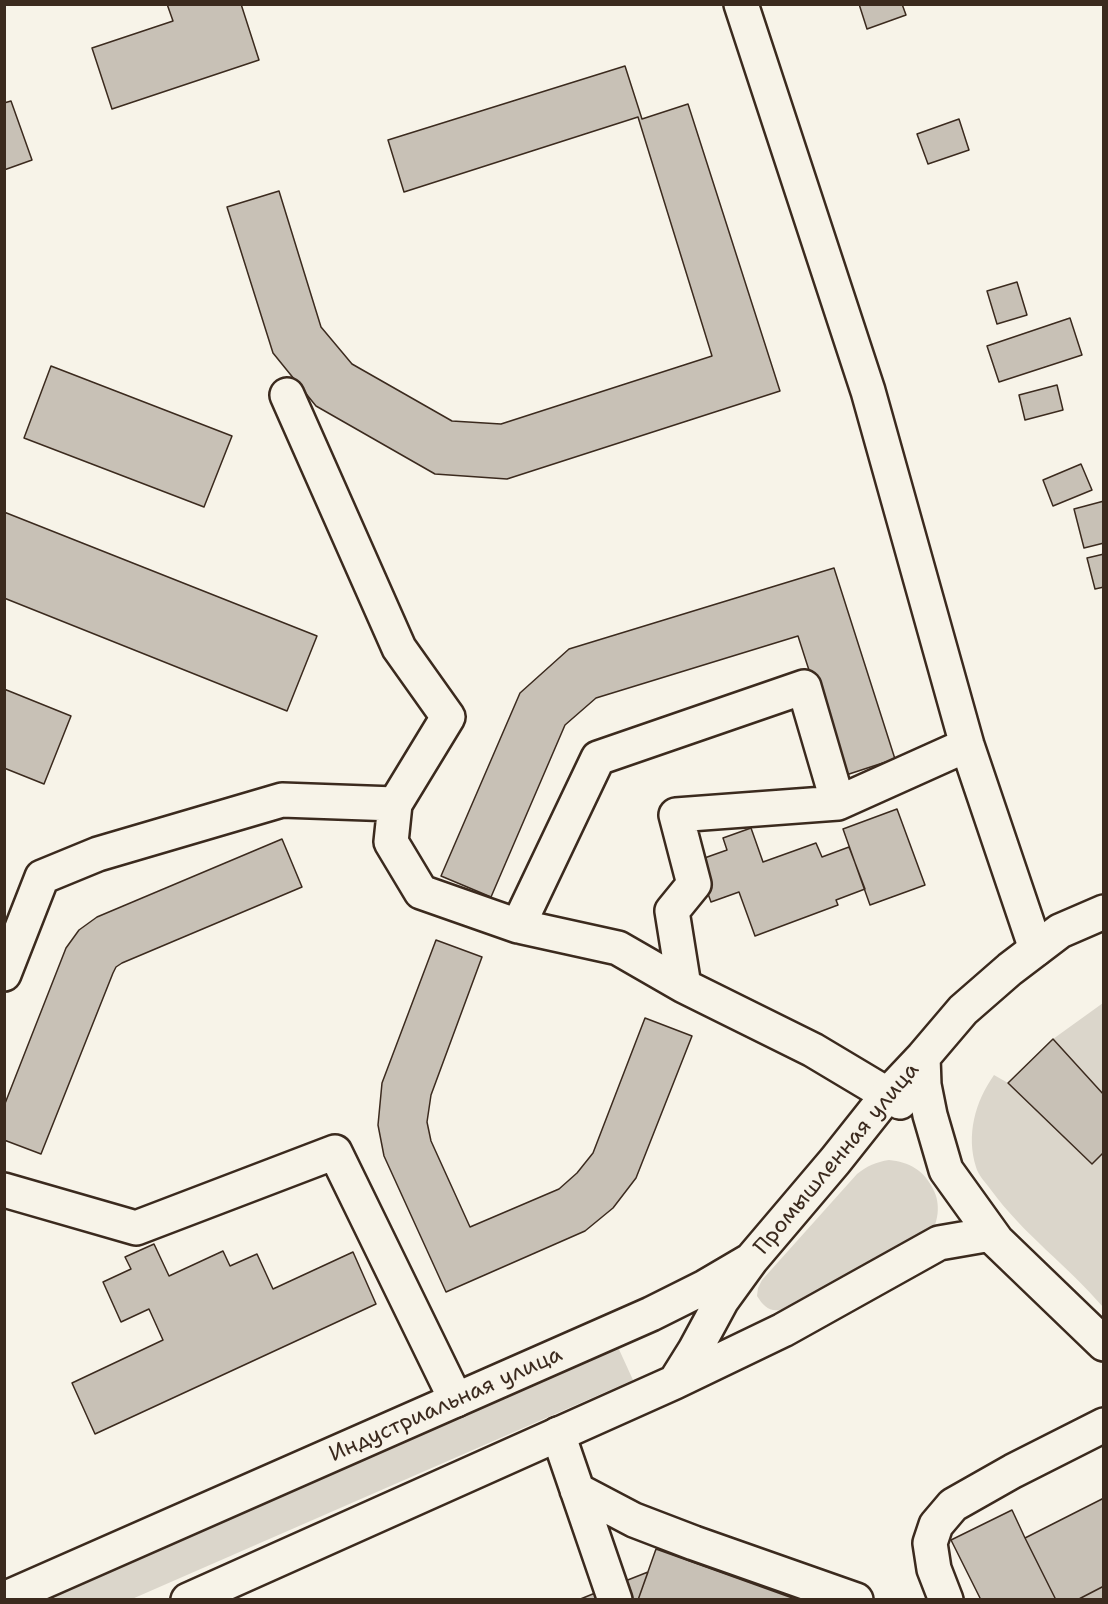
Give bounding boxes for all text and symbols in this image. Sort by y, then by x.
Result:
street label: Промышленная улица [749,1058,925,1260]
street label: Индустриальная улица [325,1342,567,1468]

